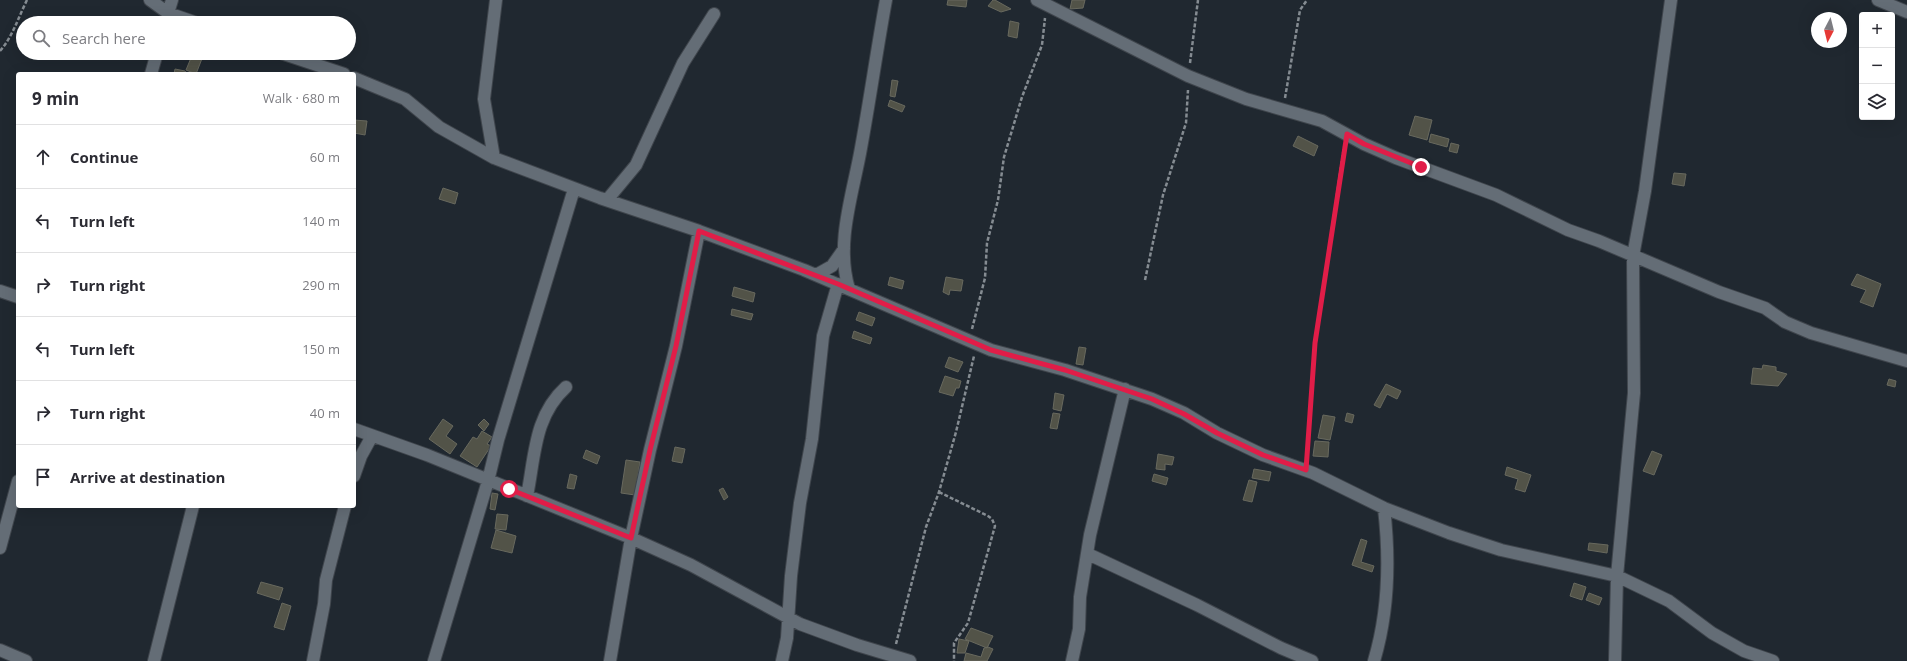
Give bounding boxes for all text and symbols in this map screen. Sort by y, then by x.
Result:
north arrow [1811,12,1847,48]
map controls [1859,12,1895,120]
button: + [1859,12,1895,48]
search box [16,16,356,60]
icon: search [30,27,52,49]
text: Search here [62,28,146,48]
button: − [1859,48,1895,84]
button: layers [1859,84,1895,120]
text: 9 min [32,87,79,110]
text: Walk · 680 m [263,89,340,107]
icon: ahead [32,146,54,168]
text: Continue [70,147,138,167]
text: 60 m [310,148,340,166]
route end [1412,158,1430,176]
icon: left [32,210,54,232]
text: Turn left [70,211,135,231]
text: 140 m [302,212,340,230]
icon: right [32,274,54,296]
text: Turn right [70,275,145,295]
text: 290 m [302,276,340,294]
icon: left [32,338,54,360]
text: Turn left [70,339,135,359]
text: 150 m [302,340,340,358]
icon: right [32,402,54,424]
text: Turn right [70,403,145,423]
text: 40 m [310,404,340,422]
icon: arrive [32,466,54,488]
text: Arrive at destination [70,467,225,487]
route start [500,480,518,498]

